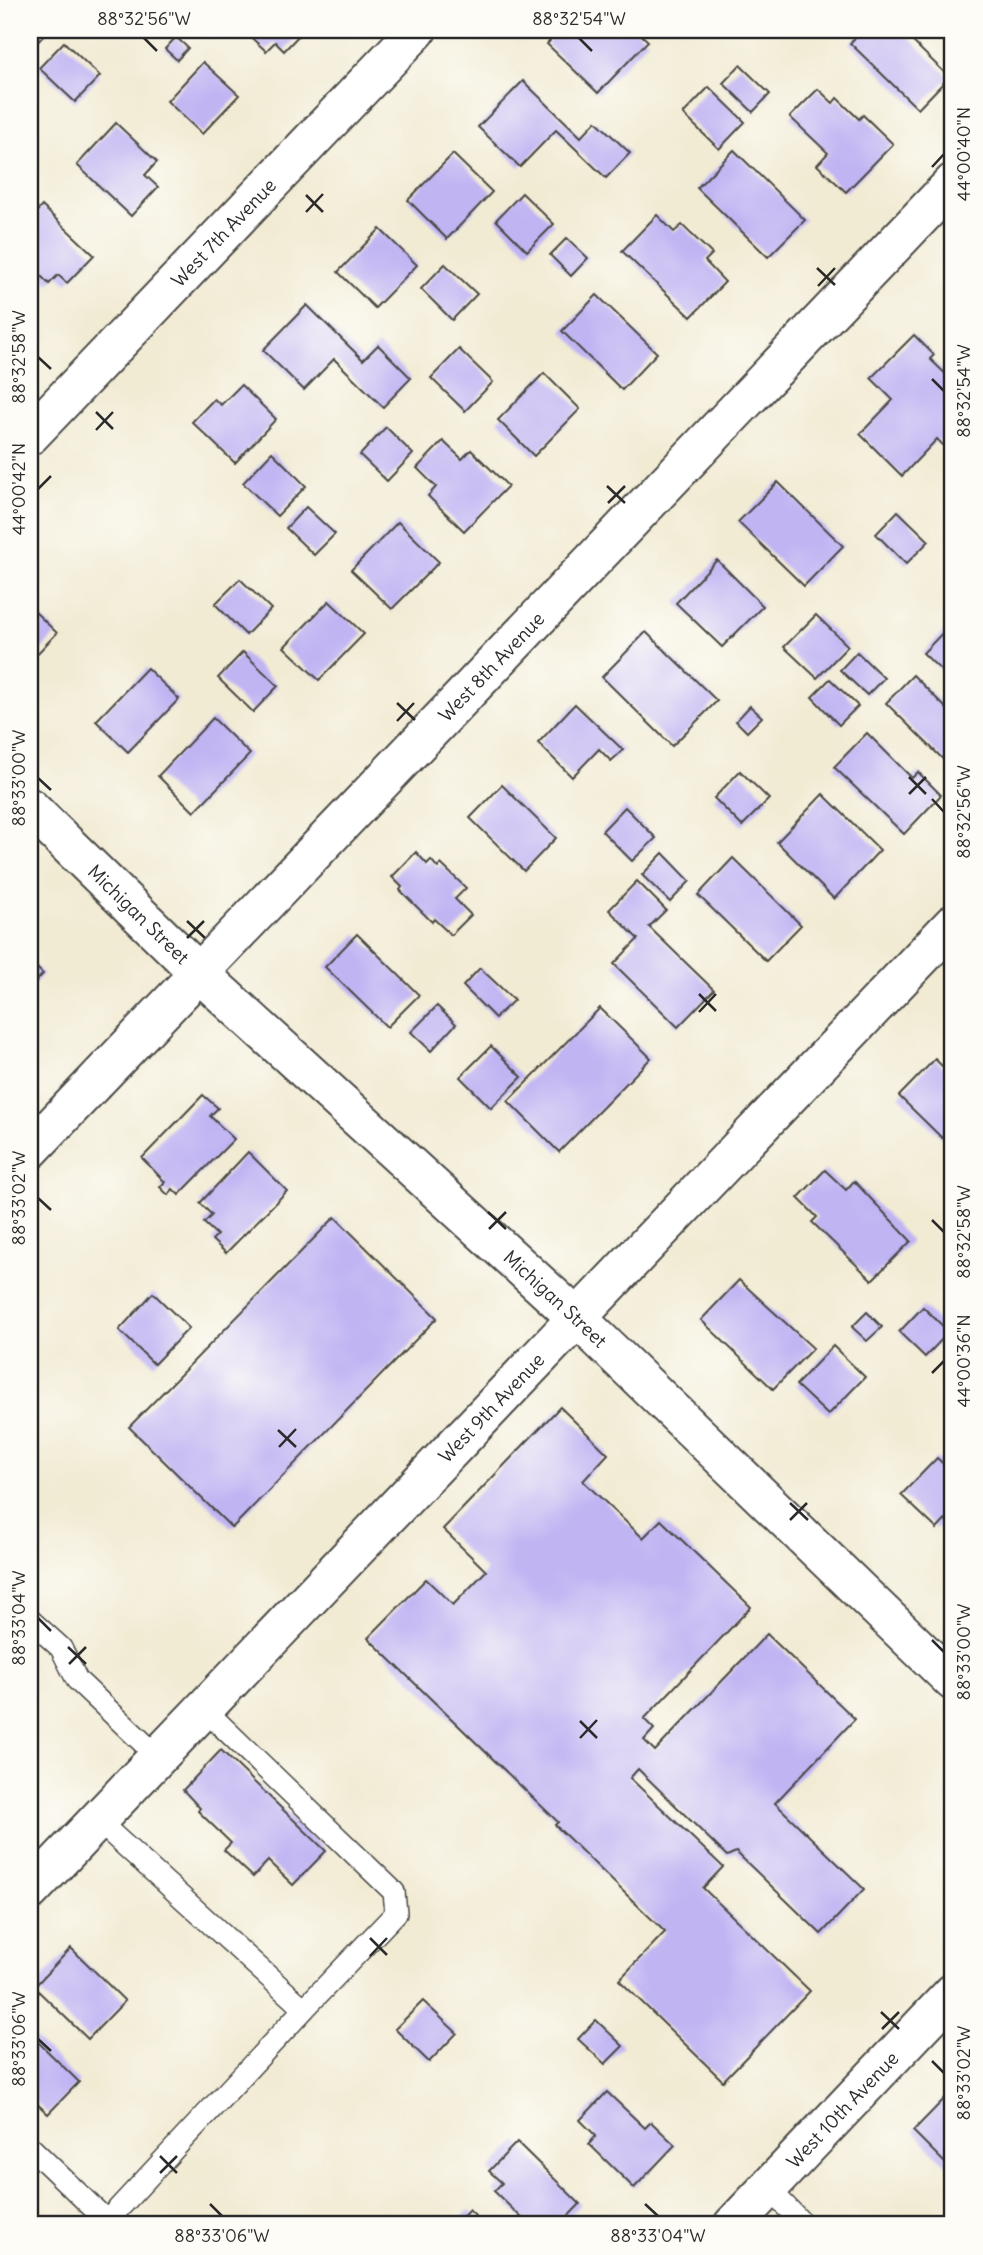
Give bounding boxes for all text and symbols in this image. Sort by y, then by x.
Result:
text: 88°32'56"W [97,7,191,30]
text: 88°32'54"W [532,7,626,30]
text: 44°00'40"N [952,107,975,201]
street label: West 7th Avenue [166,173,281,292]
text: 88°32'58"W [7,310,30,404]
text: 88°32'54"W [952,344,975,438]
text: 44°00'42"N [7,443,30,535]
street label: West 8th Avenue [433,607,549,727]
text: 88°33'00"W [7,730,30,826]
text: 88°32'56"W [952,765,975,859]
street label: Michigan Street [83,859,194,969]
text: 88°33'02"W [7,1151,30,1245]
text: 88°32'58"W [952,1185,975,1279]
street label: Michigan Street [499,1245,612,1352]
text: 44°00'36"N [952,1314,975,1408]
street label: West 9th Avenue [433,1348,549,1468]
text: 88°33'04"W [7,1570,30,1666]
text: 88°33'00"W [952,1604,975,1700]
text: 88°33'06"W [7,1991,30,2087]
text: 88°33'02"W [952,2026,975,2120]
street label: West 10th Avenue [781,2046,903,2173]
text: 88°33'06"W [174,2224,270,2247]
text: 88°33'04"W [610,2224,706,2247]

